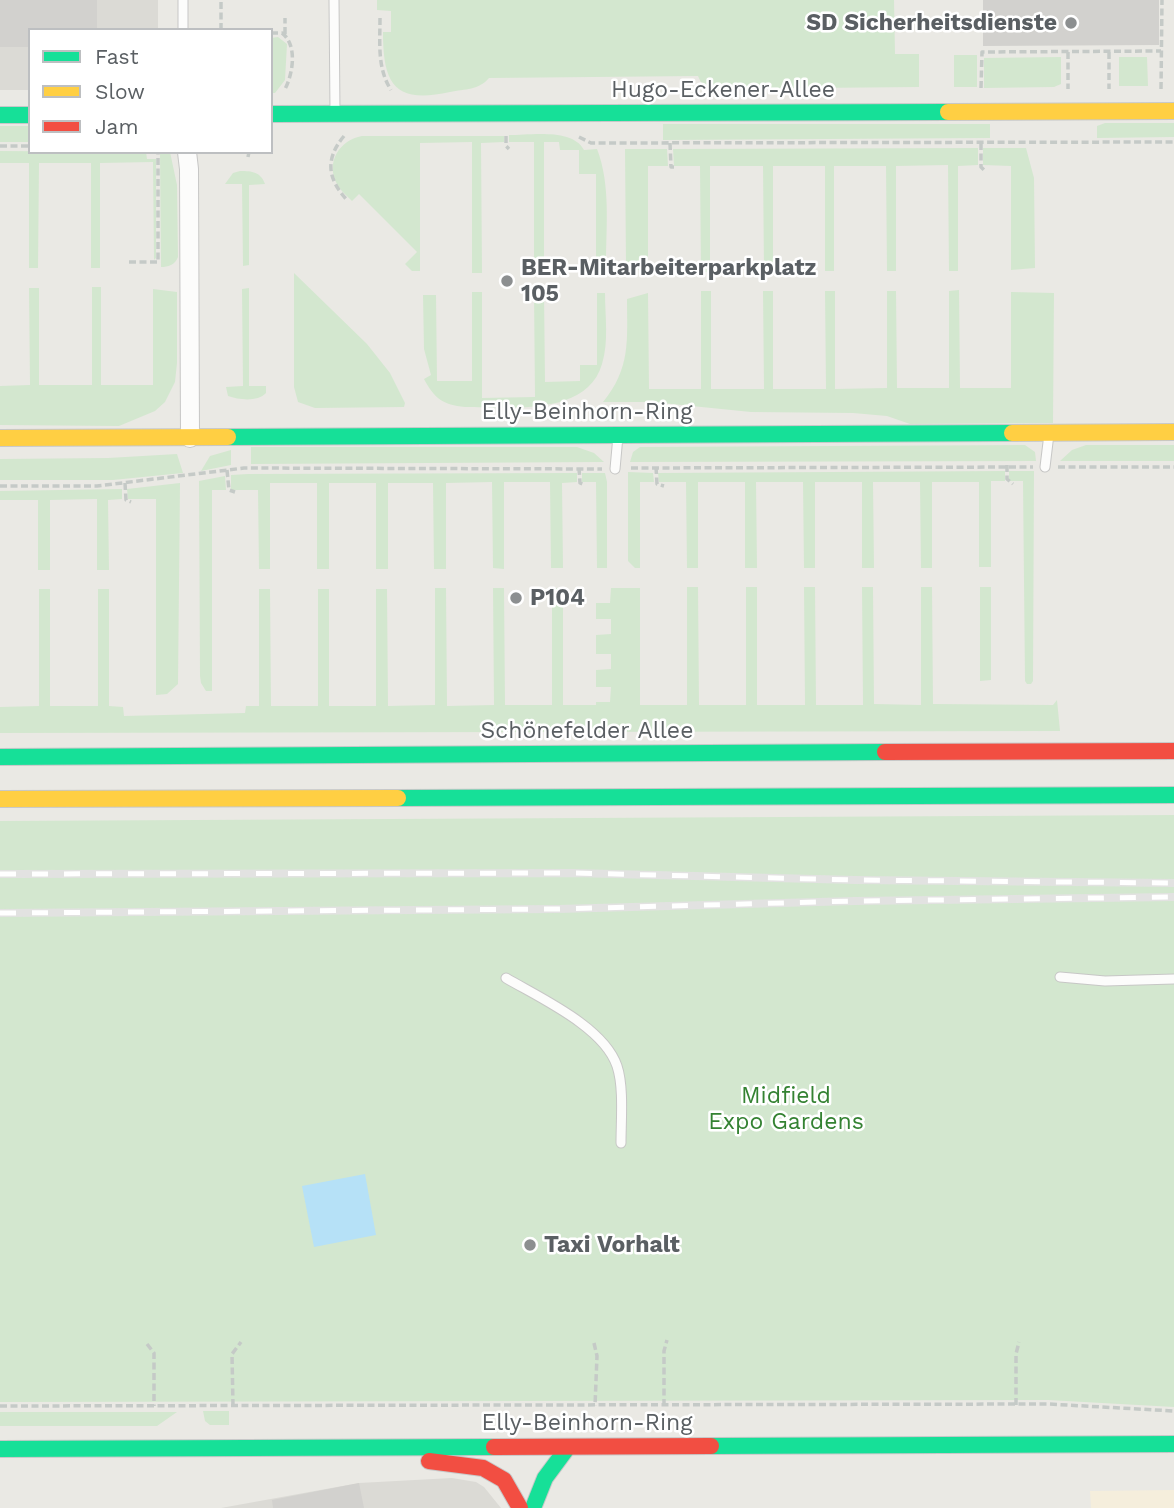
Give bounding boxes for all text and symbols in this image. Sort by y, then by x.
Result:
place label: SD Sicherheitsdienste [806,9,1057,37]
marker: SD Sicherheitsdienste [1063,15,1079,31]
legend [28,28,273,154]
text: Fast [95,44,139,69]
street label: Hugo-Eckener-Allee [611,76,835,104]
text: Slow [95,79,145,104]
text: Jam [95,114,138,139]
place label: BER-Mitarbeiterparkplatz 105 [521,254,816,308]
marker: BER-Mitarbeiterparkplatz 105 [499,273,515,289]
street label: Elly-Beinhorn-Ring [481,398,693,426]
place label: P104 [530,584,585,612]
marker: P104 [508,590,524,606]
street label: Schönefelder Allee [481,717,693,745]
park label: Midfield Expo Gardens [708,1082,864,1136]
place label: Taxi Vorhalt [544,1231,680,1259]
marker: Taxi Vorhalt [522,1237,538,1253]
street label: Elly-Beinhorn-Ring [481,1409,693,1437]

